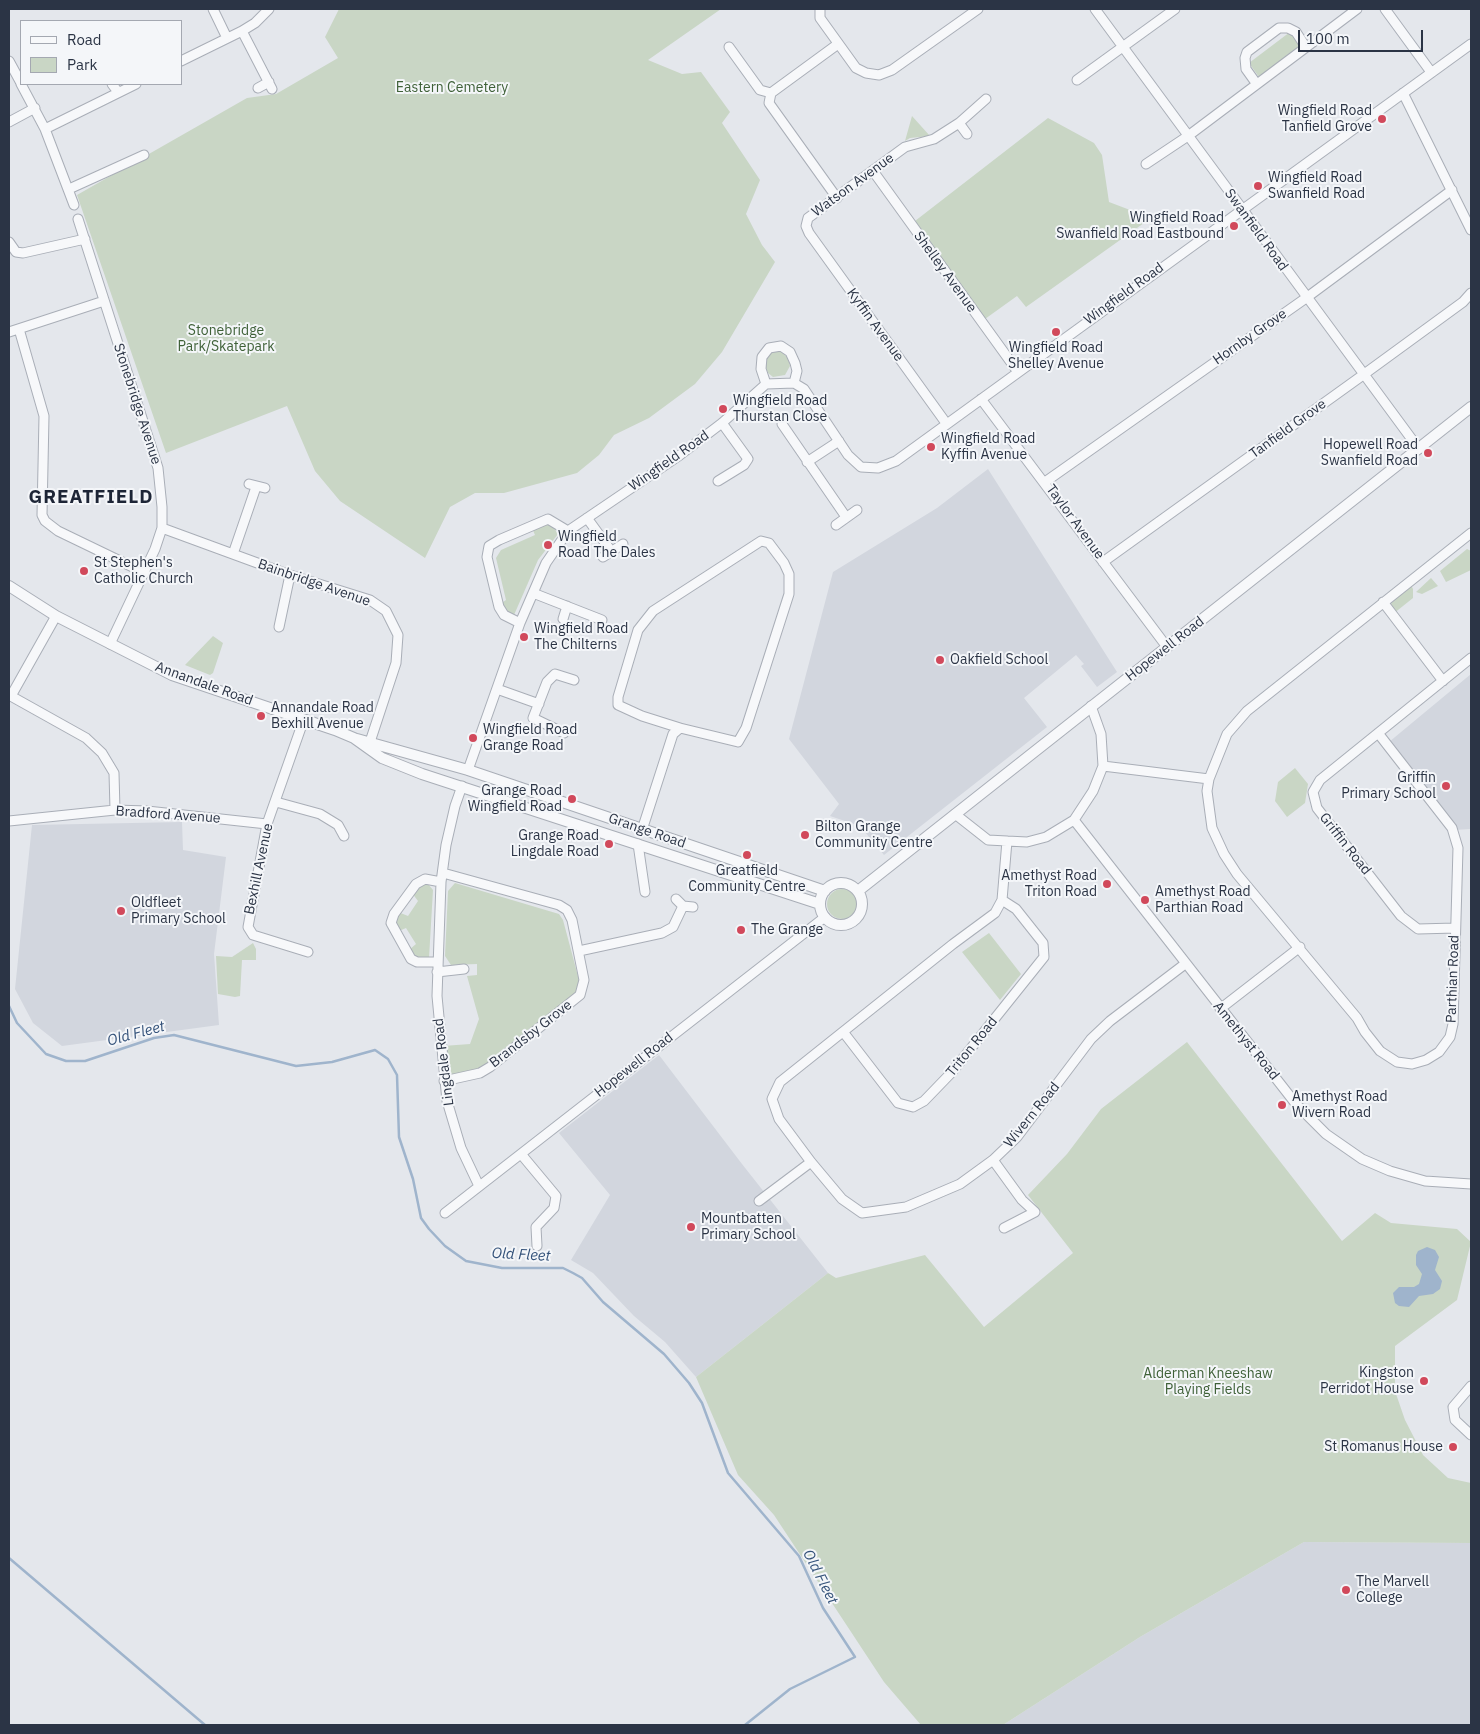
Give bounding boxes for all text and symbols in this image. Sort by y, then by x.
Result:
legend [20,20,182,85]
scale bar [1300,20,1425,52]
text: 100 m [1306,29,1350,48]
text: Road [67,30,102,49]
text: Park [67,55,97,74]
park label: Eastern Cemetery [396,80,508,96]
place label: Wingfield Road Tanfield Grove [1278,103,1372,136]
marker: Wingfield Road Tanfield Grove [1376,113,1388,125]
street label: Watson Avenue [809,150,897,220]
place label: Wingfield Road Swanfield Road [1268,170,1365,202]
marker: Wingfield Road Swanfield Road [1252,180,1264,192]
street label: Swanfield Road [1221,186,1291,274]
place label: Wingfield Road Swanfield Road Eastbound [1056,210,1224,242]
marker: Wingfield Road Swanfield Road Eastbound [1228,220,1240,232]
street label: Shelley Avenue [910,228,980,316]
street label: Wingfield Road [1081,259,1167,329]
street label: Kyffin Avenue [843,285,907,365]
street label: Hornby Grove [1210,305,1290,369]
park label: Stonebridge Park/Skatepark [177,323,275,356]
marker: Wingfield Road Shelley Avenue [1050,326,1062,338]
place label: Wingfield Road Shelley Avenue [1008,340,1104,372]
street label: Stonebridge Avenue [109,341,165,467]
place label: Wingfield Road Thurstan Close [733,393,827,426]
street label: Tanfield Grove [1247,396,1329,462]
marker: Wingfield Road Thurstan Close [717,403,729,415]
street label: Wingfield Road [626,427,712,495]
place label: Wingfield Road Kyffin Avenue [941,431,1035,464]
place label: Hopewell Road Swanfield Road [1321,437,1418,470]
marker: Wingfield Road Kyffin Avenue [925,441,937,453]
marker: Hopewell Road Swanfield Road [1422,447,1434,459]
street label: Taylor Avenue [1042,481,1108,563]
district label: GREATFIELD [27,487,155,509]
place label: Wingfield Road The Dales [558,529,656,562]
marker: Wingfield Road The Dales [542,539,554,551]
place label: St Stephen's Catholic Church [94,555,193,588]
street label: Bainbridge Avenue [255,556,373,610]
marker: St Stephen's Catholic Church [78,565,90,577]
street label: Hopewell Road [1122,613,1208,685]
place label: Wingfield Road The Chilterns [534,621,628,654]
marker: Wingfield Road The Chilterns [518,631,530,643]
place label: Oakfield School [950,652,1048,668]
marker: Oakfield School [934,654,946,666]
street label: Annandale Road [153,659,255,709]
place label: Annandale Road Bexhill Avenue [271,700,374,732]
marker: Annandale Road Bexhill Avenue [255,710,267,722]
place label: Wingfield Road Grange Road [483,722,577,754]
marker: Wingfield Road Grange Road [467,732,479,744]
place label: Griffin Primary School [1341,770,1436,802]
marker: Griffin Primary School [1440,780,1452,792]
place label: Grange Road Wingfield Road [468,783,562,816]
marker: Grange Road Wingfield Road [566,793,578,805]
street label: Bradford Avenue [115,803,221,827]
street label: Grange Road [606,810,688,852]
street label: Griffin Road [1316,810,1374,878]
place label: Bilton Grange Community Centre [815,819,933,852]
street label: Bexhill Avenue [241,822,277,916]
place label: Grange Road Lingdale Road [511,828,599,860]
marker: Bilton Grange Community Centre [799,829,811,841]
marker: Grange Road Lingdale Road [603,838,615,850]
marker: Greatfield Community Centre [741,849,753,861]
place label: Greatfield Community Centre [688,863,806,896]
place label: Amethyst Road Triton Road [1001,868,1097,900]
marker: Amethyst Road Triton Road [1101,878,1113,890]
place label: Amethyst Road Parthian Road [1155,884,1251,916]
marker: Amethyst Road Parthian Road [1139,894,1151,906]
place label: Oldfleet Primary School [131,895,226,928]
marker: Oldfleet Primary School [115,905,127,917]
place label: The Grange [751,922,823,938]
marker: The Grange [735,924,747,936]
street label: Parthian Road [1443,935,1463,1023]
street label: Brandsby Grove [486,997,576,1071]
street label: Amethyst Road [1209,999,1283,1083]
street label: Triton Road [943,1014,1001,1080]
street label: Lingdale Road [430,1017,458,1107]
water label: Old Fleet [105,1018,167,1050]
street label: Hopewell Road [591,1029,677,1101]
street label: Wivern Road [1001,1079,1063,1151]
place label: Amethyst Road Wivern Road [1292,1089,1388,1122]
marker: Amethyst Road Wivern Road [1276,1099,1288,1111]
place label: Mountbatten Primary School [701,1211,796,1244]
marker: Mountbatten Primary School [685,1221,697,1233]
water label: Old Fleet [491,1244,551,1266]
place label: Kingston Perridot House [1320,1365,1414,1398]
park label: Alderman Kneeshaw Playing Fields [1143,1366,1273,1398]
marker: Kingston Perridot House [1418,1375,1430,1387]
place label: St Romanus House [1324,1439,1443,1455]
marker: St Romanus House [1447,1441,1459,1453]
water label: Old Fleet [799,1547,841,1607]
place label: The Marvell College [1356,1574,1429,1606]
marker: The Marvell College [1340,1584,1352,1596]

